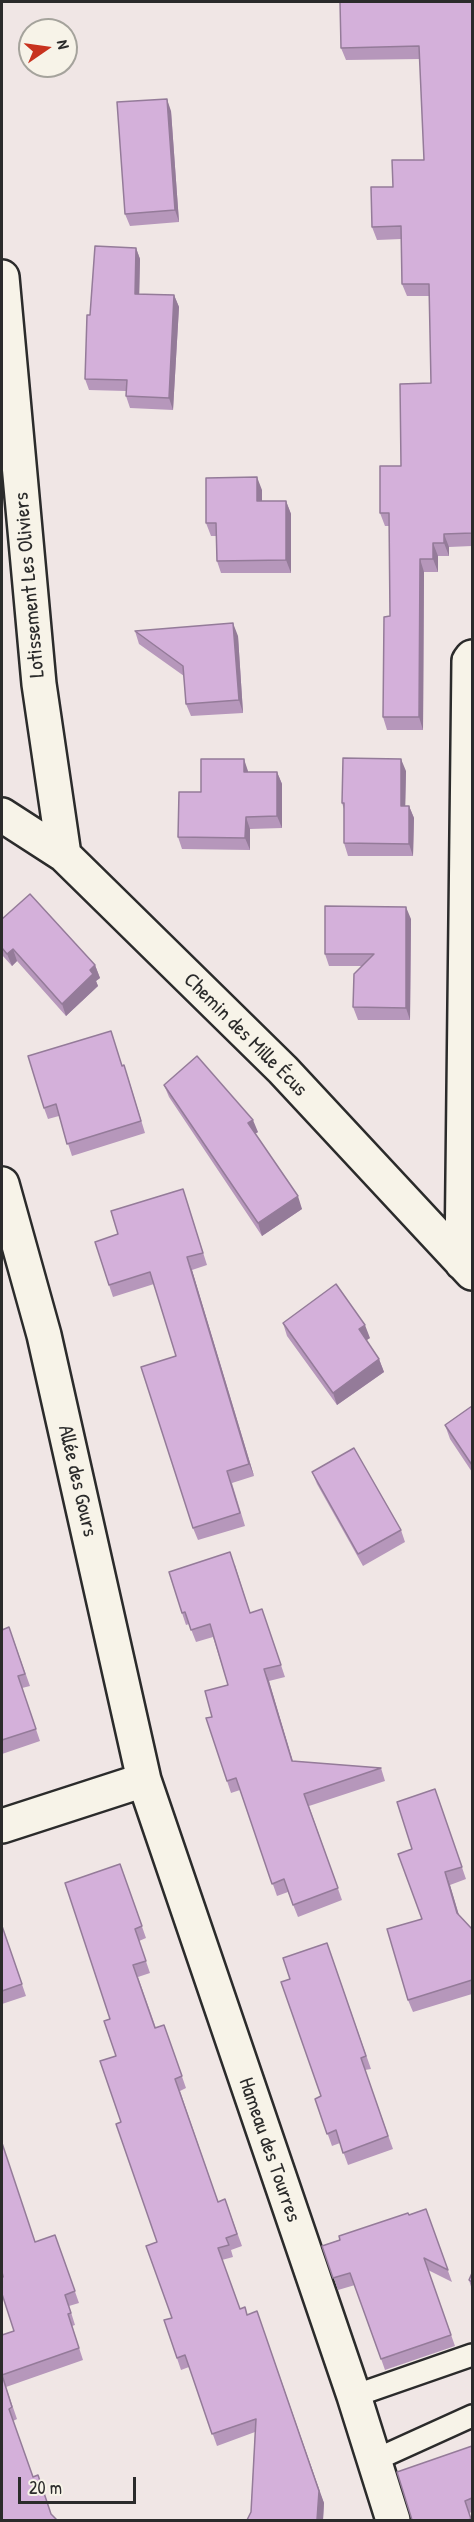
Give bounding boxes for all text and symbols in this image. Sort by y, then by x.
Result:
north arrow [18,18,78,78]
text: N [52,38,75,51]
street label: Lotissement Les Oliviers [9,491,51,679]
street label: Chemin des Mille Écus [178,968,312,1102]
street label: Allée des Gours [52,1423,102,1539]
street label: Hameau des Tourres [233,2075,305,2225]
scale bar [21,2465,140,2503]
text: 20 m [29,2475,62,2500]

